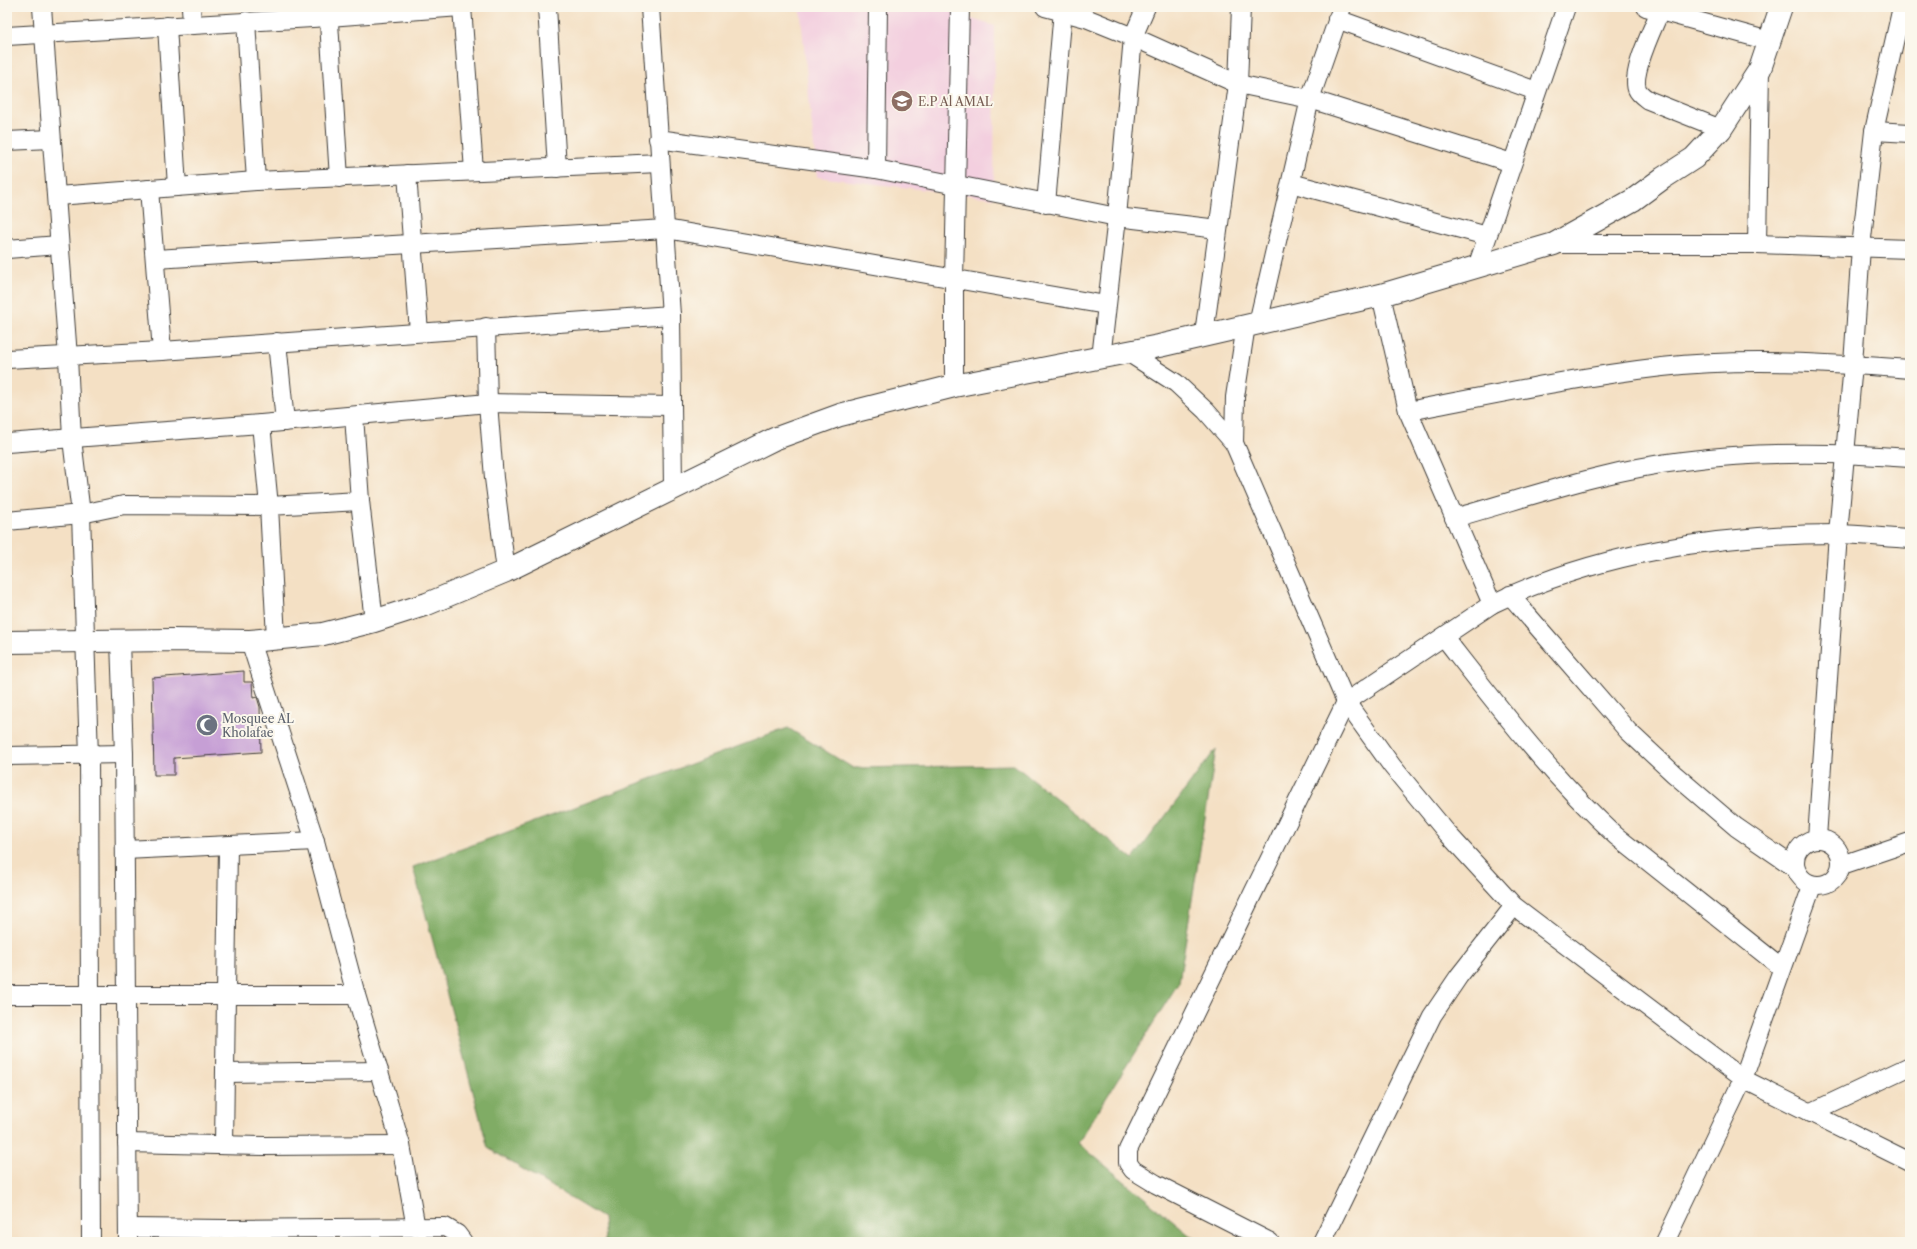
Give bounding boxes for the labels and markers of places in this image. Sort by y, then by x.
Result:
school or university icon: E.P Al AMAL [889,88,915,114]
place label: E.P Al AMAL [918,94,993,109]
place label: Mosquee AL Kholafae [222,711,294,740]
mosque icon: Mosquee AL Kholafae [194,712,220,738]

